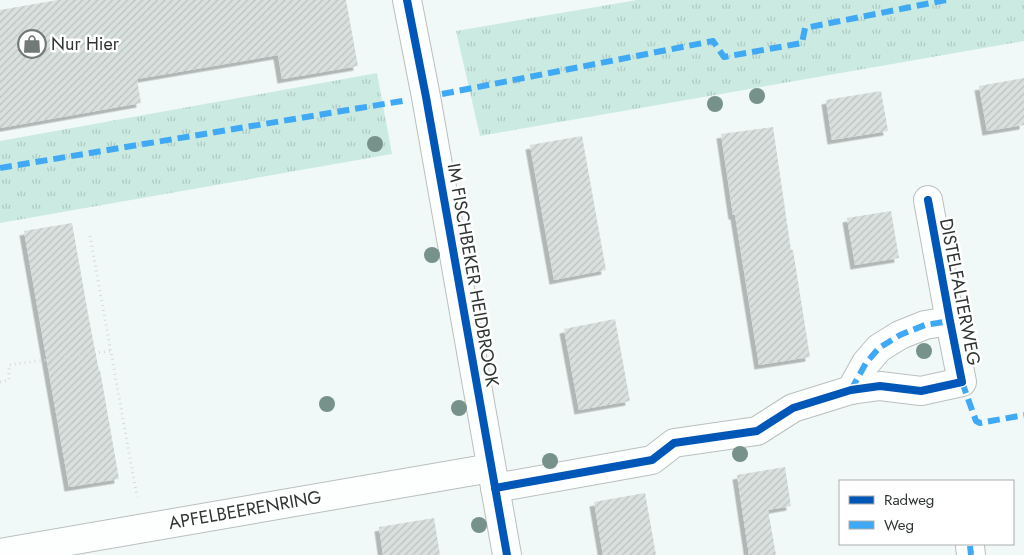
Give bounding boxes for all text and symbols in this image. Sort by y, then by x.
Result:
shop icon: Nur Hier [17,29,47,59]
place label: Nur Hier [51,31,120,57]
street label: IM FISCHBEKER HEIDBROOK [441,161,506,390]
street label: DISTELFALTERWEG [933,216,987,368]
legend [839,480,1014,545]
street label: APFELBEERENRING [166,484,324,536]
text: Radweg [884,489,934,511]
text: Weg [884,514,914,536]

